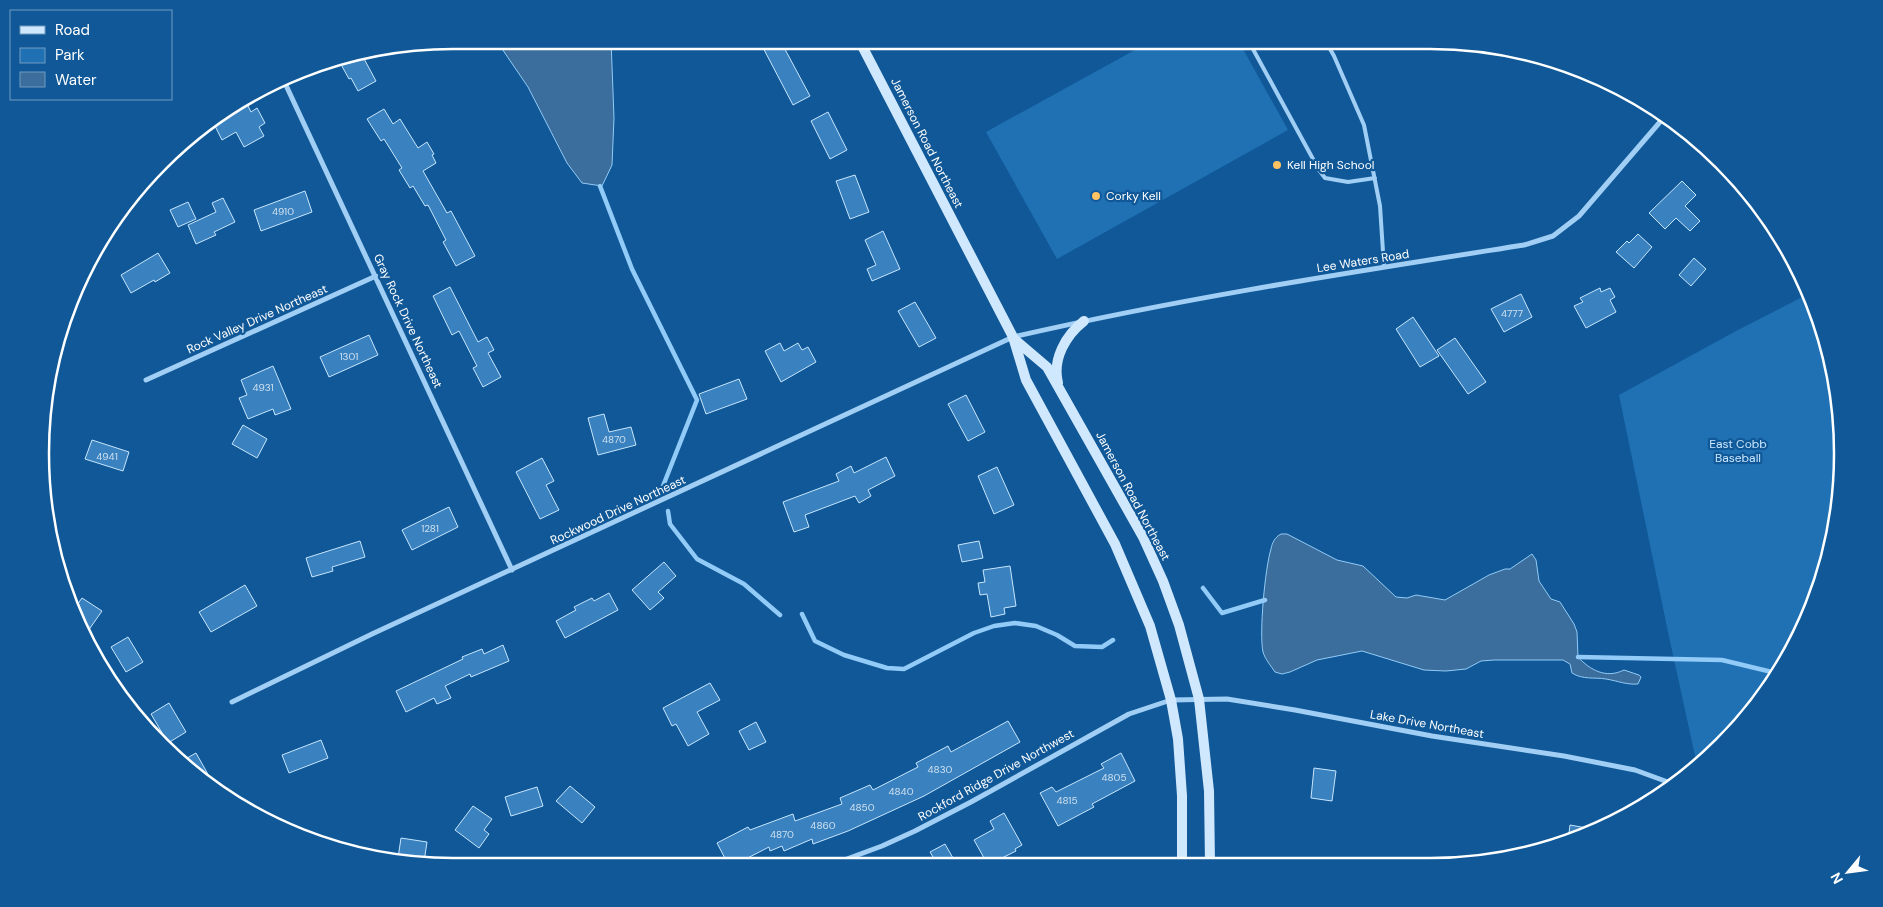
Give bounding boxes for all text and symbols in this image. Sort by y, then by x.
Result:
legend [10,10,172,100]
text: Road [55,20,90,40]
text: Park [55,45,85,65]
text: Water [55,70,97,90]
street label: Jamerson Road Northeast [887,75,967,211]
place label: Kell High School [1287,157,1374,173]
marker: Kell High School [1271,159,1283,171]
place label: Corky Kell [1106,188,1161,204]
marker: Corky Kell [1090,190,1102,202]
house number: 4910 [272,205,294,218]
street label: Lee Waters Road [1316,246,1410,276]
street label: Gray Rock Drive Northeast [370,251,446,391]
street label: Rock Valley Drive Northeast [184,281,330,357]
house number: 4777 [1501,307,1523,320]
house number: 1301 [340,350,359,363]
house number: 4931 [252,381,274,394]
street label: Jamerson Road Northeast [1092,429,1174,564]
house number: 4870 [602,433,626,446]
park label: East Cobb Baseball [1709,436,1767,466]
house number: 4941 [96,450,118,463]
street label: Rockwood Drive Northeast [548,471,689,548]
house number: 1281 [421,522,439,535]
street label: Lake Drive Northeast [1369,706,1485,742]
street label: Rockford Ridge Drive Northwest [915,725,1077,825]
house number: 4830 [928,763,953,776]
house number: 4805 [1101,771,1127,784]
house number: 4840 [888,785,914,798]
house number: 4815 [1056,794,1078,807]
house number: 4850 [849,801,875,814]
house number: 4860 [810,819,836,832]
house number: 4870 [770,828,794,841]
north arrow [1823,847,1873,897]
text: N [1826,869,1847,887]

